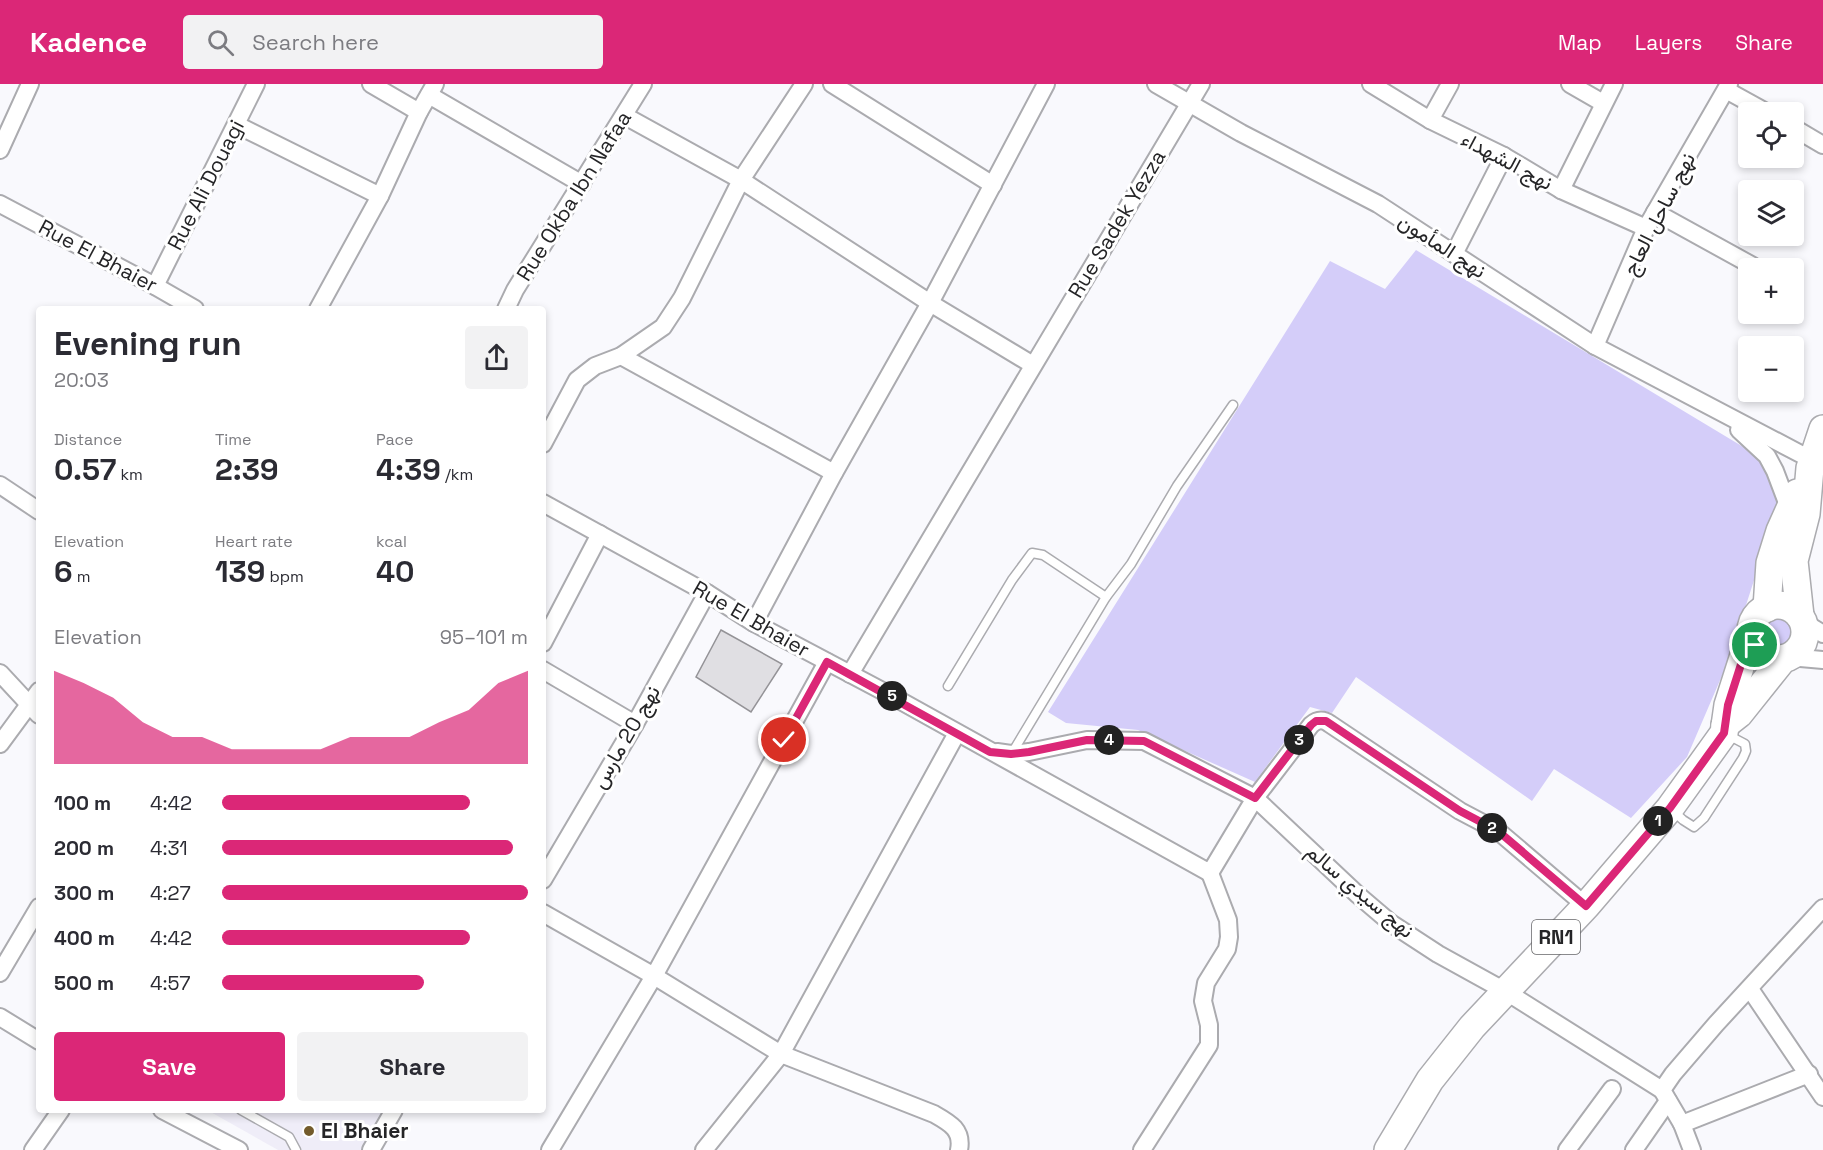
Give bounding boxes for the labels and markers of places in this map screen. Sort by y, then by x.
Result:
pin [1729,619,1780,670]
pin: 5 [877,681,907,711]
pin [758,714,809,765]
pin: 4 [1094,725,1124,755]
pin: 3 [1284,725,1314,755]
pin: 1 [1643,806,1673,836]
pin: 2 [1477,813,1507,843]
place label: El Bhaier [321,1117,409,1144]
marker: El Bhaier [302,1124,316,1138]

